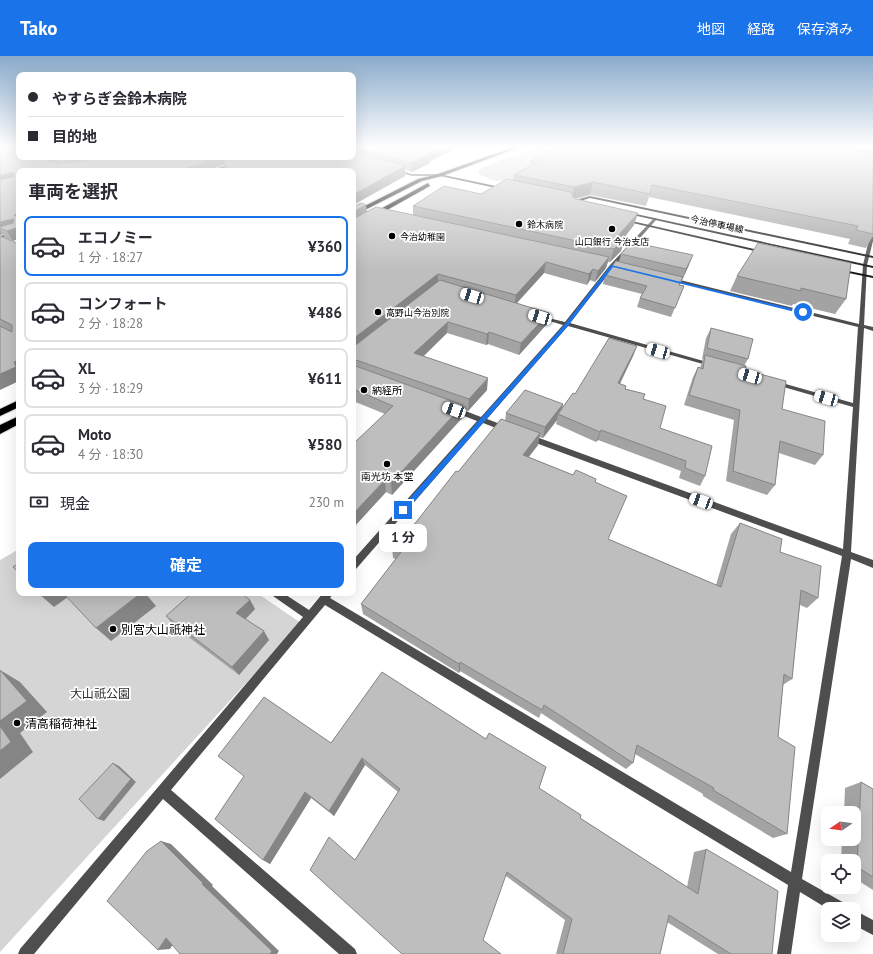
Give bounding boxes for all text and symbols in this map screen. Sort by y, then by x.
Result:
text: Tako [20,16,58,40]
text: 地図 [697,20,725,38]
text: 経路 [747,20,775,38]
text: 保存済み [797,20,853,38]
text: やすらぎ会鈴木病院 [52,89,187,108]
text: 目的地 [52,127,97,146]
text: 車両を選択 [28,180,118,203]
street label: 今治停車場線 [689,213,746,235]
marker: 鈴木病院 [514,219,524,229]
place label: 鈴木病院 [527,219,563,230]
marker: 山口銀行 今治支店 [607,224,617,234]
icon: car [30,228,66,264]
text: エコノミー [78,228,153,247]
marker: 今治幼稚園 [387,231,397,241]
place label: 今治幼稚園 [400,231,445,242]
place label: 山口銀行 今治支店 [575,236,649,247]
text: ¥360 [308,237,342,256]
text: 1 分 · 18:27 [78,249,143,266]
car [459,287,485,305]
icon: car [30,294,66,330]
text: コンフォート [78,294,168,313]
text: ¥486 [308,303,342,322]
route start [794,303,812,321]
marker: 高野山今治別院 [373,307,383,317]
place label: 高野山今治別院 [386,307,449,318]
car [527,308,553,326]
text: 2 分 · 18:28 [78,315,143,332]
car [645,342,671,360]
text: XL [78,359,95,378]
icon: car [30,360,66,396]
car [737,367,763,385]
text: ¥611 [308,369,342,388]
text: 3 分 · 18:29 [78,380,143,397]
place label: 納経所 [372,384,402,397]
marker: 納経所 [359,385,369,395]
car [813,389,839,407]
car [441,400,467,420]
text: Moto [78,425,111,444]
icon: car [30,426,66,462]
text: ¥580 [308,435,342,454]
text: 4 分 · 18:30 [78,446,143,463]
marker: 南光坊 本堂 [382,459,392,469]
place label: 南光坊 本堂 [361,470,413,483]
icon: cash [28,491,50,513]
car [688,491,714,511]
text: 現金 [60,494,90,513]
text: 230 m [309,494,344,511]
route end [394,501,412,519]
callout: 1 分 [379,524,427,552]
text: 1 分 [391,529,415,546]
button: 確定 [28,542,344,588]
place label: 別宮大山祇神社 [121,622,205,637]
marker: 別宮大山祇神社 [108,624,118,634]
park label: 大山祇公園 [70,686,130,701]
place label: 清高稲荷神社 [25,716,97,731]
marker: 清高稲荷神社 [12,718,22,728]
north arrow [821,806,861,846]
map controls [821,806,861,942]
button: locate [821,854,861,894]
button: layers [821,902,861,942]

